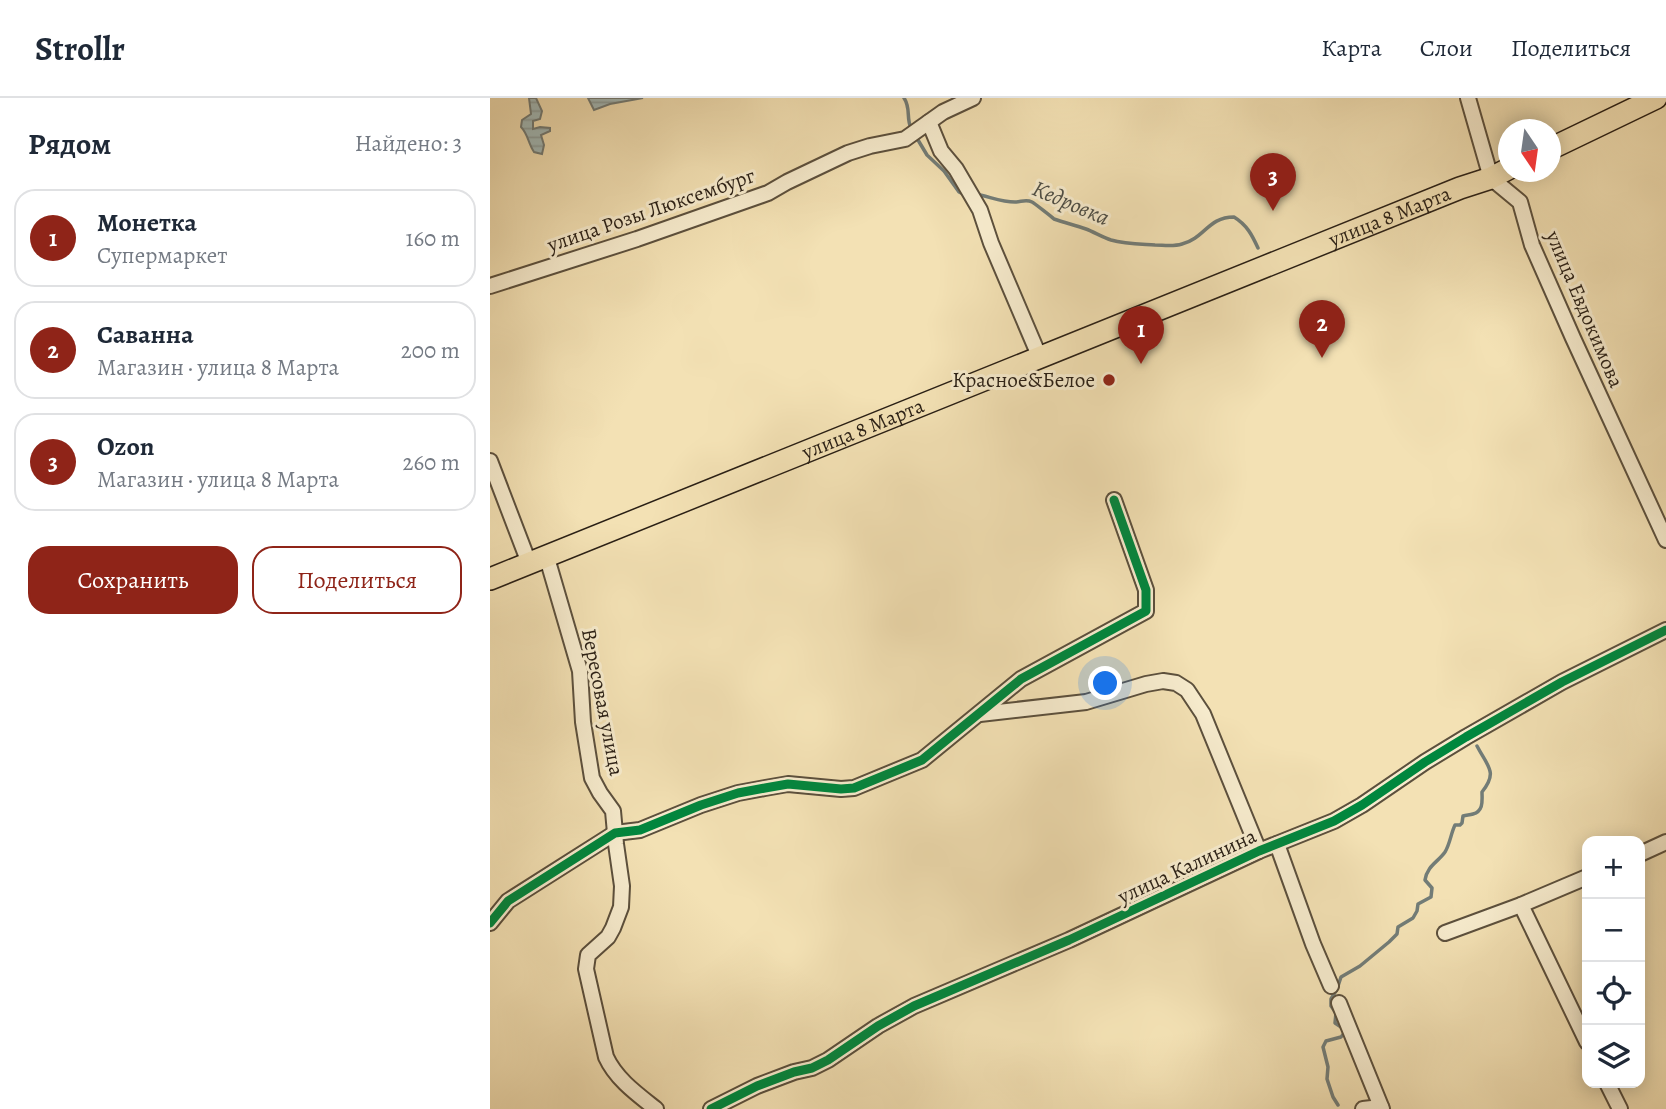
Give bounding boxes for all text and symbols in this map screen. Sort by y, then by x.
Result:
text: Strollr [35,26,125,71]
text: Карта [1321,32,1382,64]
text: Слои [1420,32,1473,64]
text: Поделиться [1511,32,1631,64]
north arrow [1498,119,1561,182]
text: Рядом [28,124,111,164]
text: Найдено: 3 [355,128,462,159]
pin: 3 [1250,153,1296,211]
street label: улица Розы Люксембург [542,161,759,259]
water label: Кедровка [1028,173,1115,233]
street label: улица 8 Марта [1323,179,1455,254]
text: Монетка [97,205,197,240]
text: 1 [49,223,57,254]
text: 160 m [406,223,460,254]
street label: улица Евдокимова [1539,225,1631,392]
text: Супермаркет [97,240,228,271]
pin: 2 [1299,300,1345,358]
pin: 1 [1118,306,1164,364]
text: Саванна [97,317,194,352]
text: 2 [47,335,59,366]
text: 200 m [401,335,460,366]
text: Магазин · улица 8 Марта [97,352,339,383]
place label: Красное&Белое [952,366,1095,394]
marker: Красное&Белое [1101,372,1117,388]
street label: улица 8 Марта [797,391,928,466]
text: Ozon [97,429,155,464]
text: 3 [48,447,58,478]
text: 260 m [402,447,460,478]
text: Магазин · улица 8 Марта [97,464,339,495]
button: Сохранить [28,546,238,614]
button: Поделиться [252,546,462,614]
street label: Вересовая улица [575,626,631,778]
your location [1088,666,1122,700]
street label: улица Калинина [1112,822,1261,911]
map controls [1582,836,1645,1088]
button: + [1582,836,1645,899]
button: − [1582,899,1645,962]
button: locate [1582,962,1645,1025]
button: layers [1582,1025,1645,1088]

